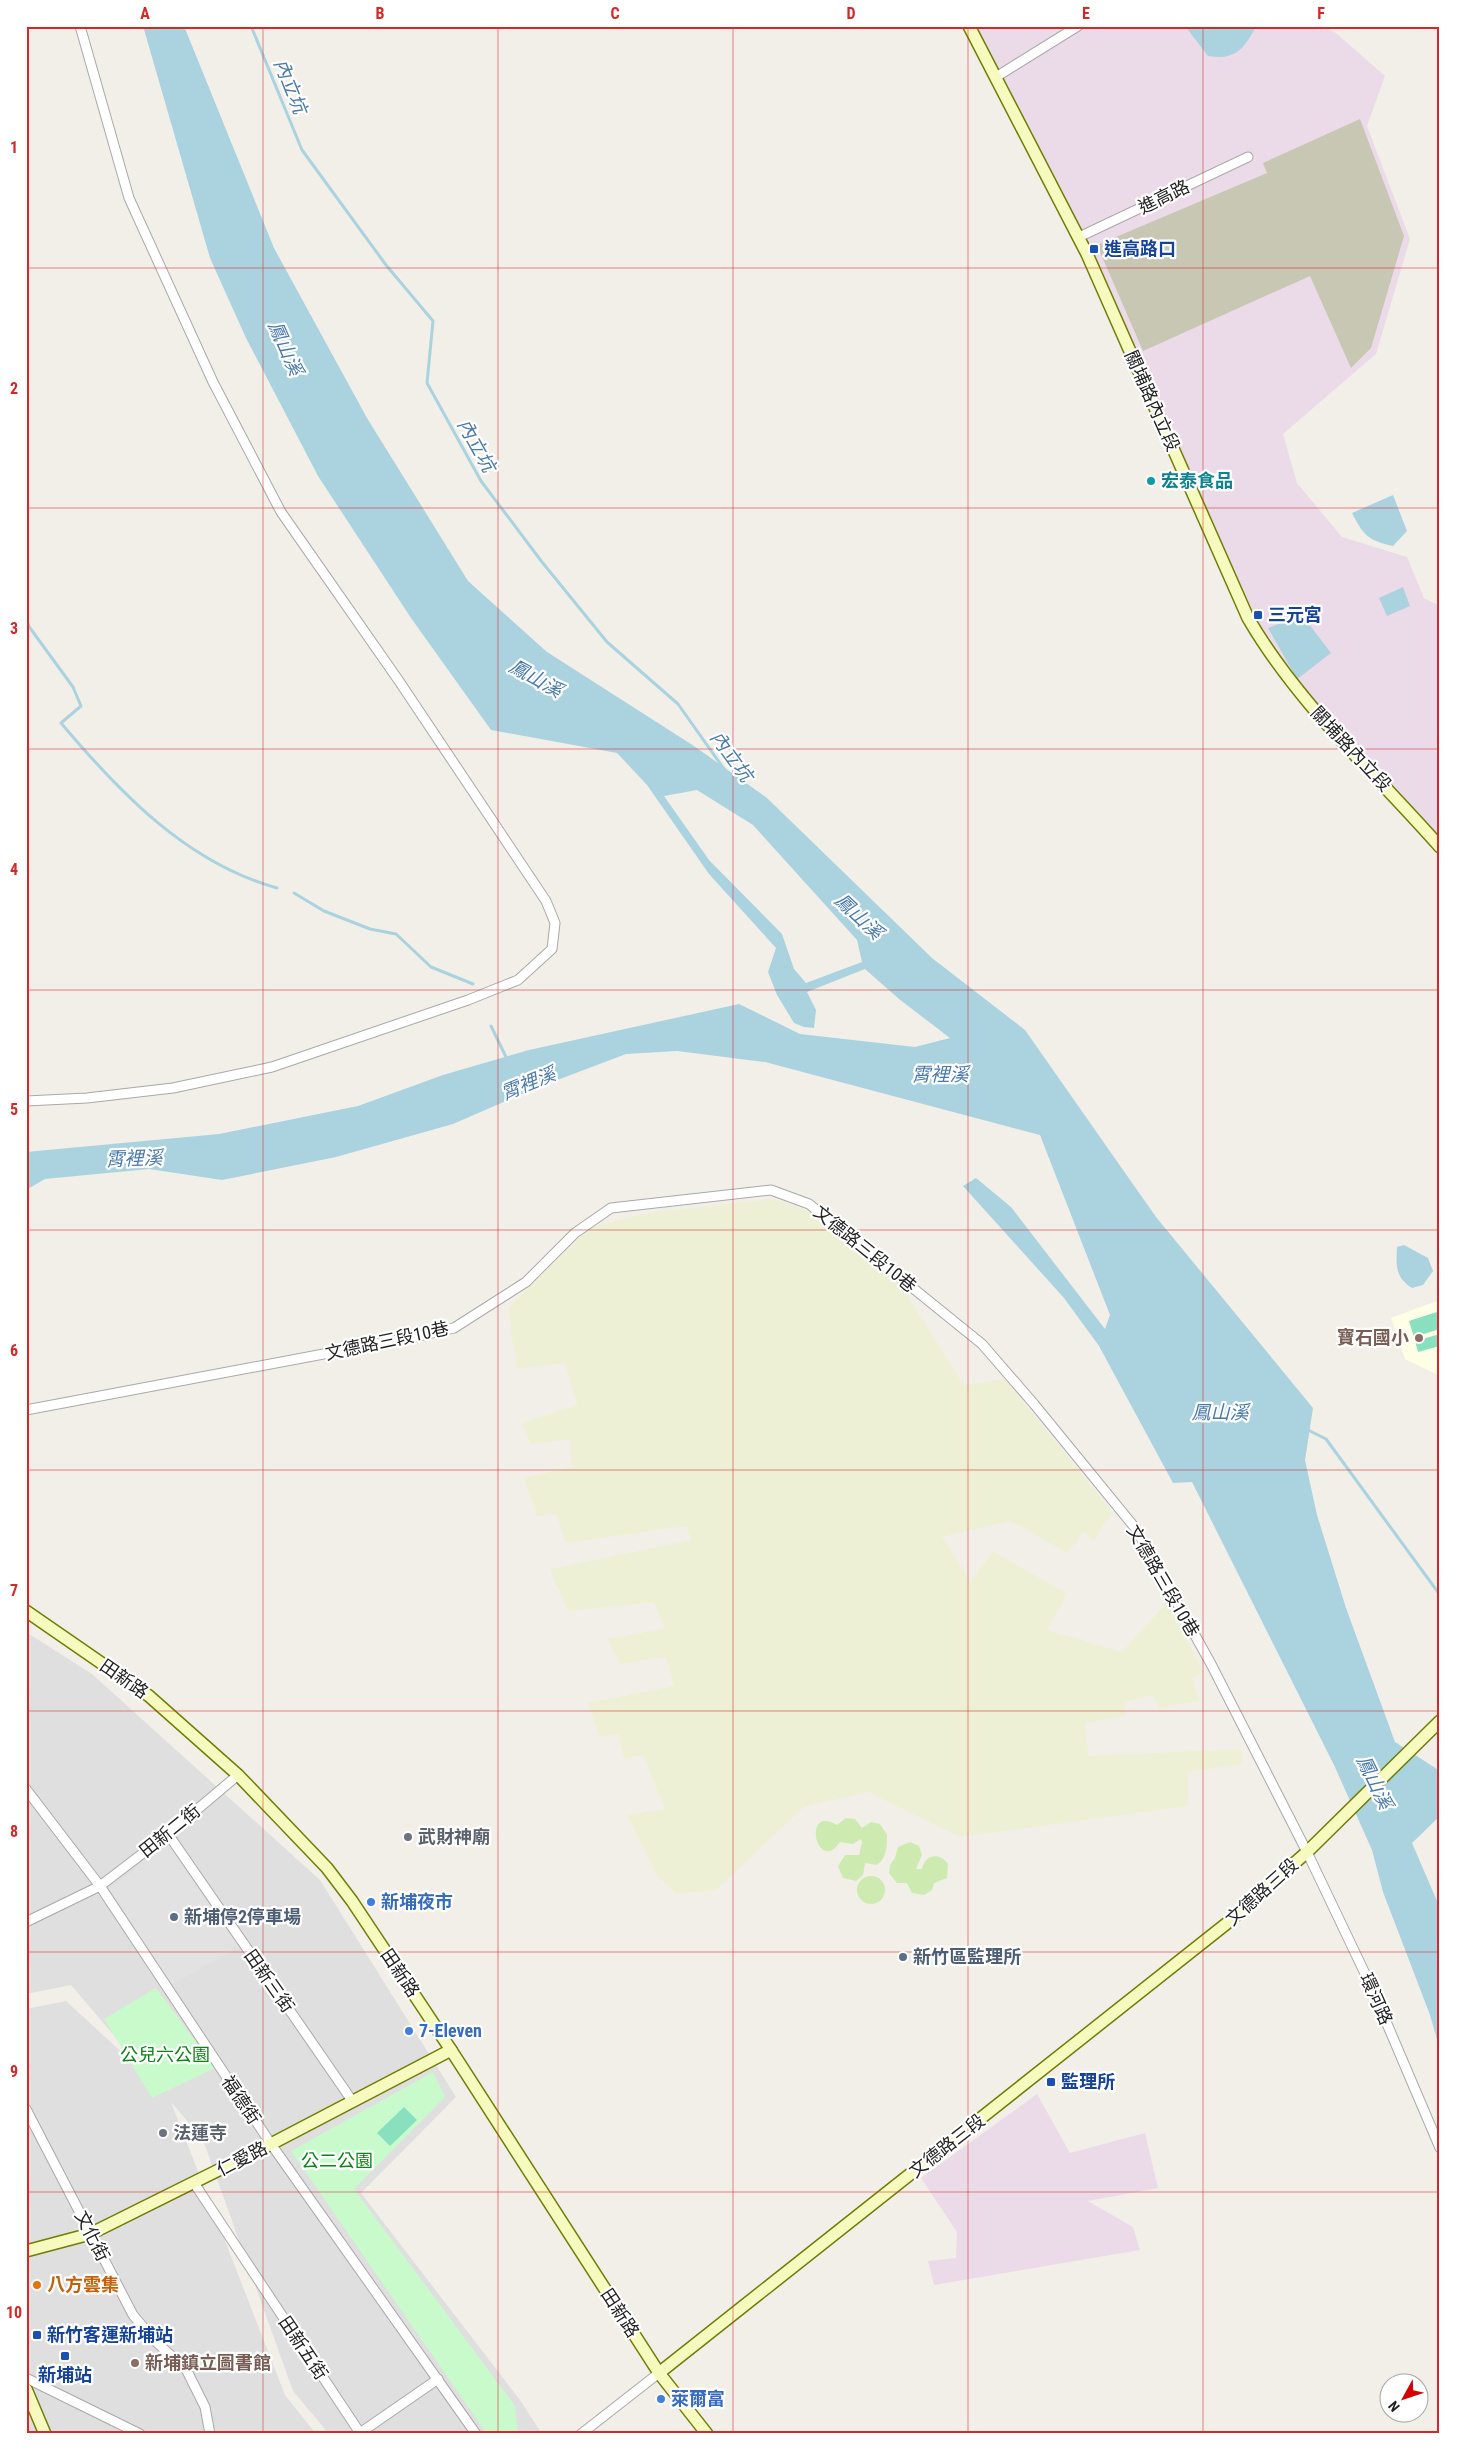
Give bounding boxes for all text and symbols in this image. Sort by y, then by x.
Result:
text: A [140,4,150,23]
text: B [376,4,385,23]
text: C [610,4,620,23]
text: D [846,4,856,23]
text: E [1082,4,1090,23]
text: F [1317,4,1325,23]
water label: 內立坑 [269,55,313,120]
text: 1 [10,138,18,157]
street label: 進高路 [1135,175,1193,218]
place label: 進高路口 [1104,238,1176,259]
marker: 進高路口 [1088,243,1100,255]
water label: 鳳山溪 [263,317,309,382]
street label: 關埔路內立段 [1121,347,1184,454]
text: 2 [10,379,18,398]
water label: 內立坑 [453,415,502,478]
place label: 宏泰食品 [1161,470,1233,491]
marker: 宏泰食品 [1145,475,1157,487]
place label: 三元宮 [1268,604,1322,625]
marker: 三元宮 [1252,609,1264,621]
text: 3 [10,619,18,638]
water label: 鳳山溪 [505,655,569,704]
street label: 關埔路內立段 [1307,702,1396,795]
water label: 內立坑 [706,726,759,789]
text: 4 [10,860,18,879]
water label: 鳳山溪 [830,889,890,946]
water label: 霄裡溪 [497,1061,562,1105]
water label: 霄裡溪 [911,1063,971,1086]
text: 5 [10,1100,18,1119]
water label: 霄裡溪 [105,1146,166,1171]
street label: 文德路三段10巷 [810,1201,921,1296]
street label: 文德路三段10巷 [323,1317,451,1364]
place label: 寶石國小 [1337,1327,1409,1348]
marker: 寶石國小 [1413,1332,1425,1344]
text: 6 [10,1341,18,1360]
water label: 鳳山溪 [1191,1401,1251,1424]
street label: 文德路三段10巷 [1123,1521,1204,1640]
text: 7 [10,1581,18,1600]
street label: 田新路 [96,1655,152,1703]
water label: 鳳山溪 [1352,1752,1399,1816]
street label: 田新二街 [135,1800,204,1861]
text: 8 [10,1822,18,1841]
place label: 武財神廟 [418,1826,490,1847]
marker: 武財神廟 [402,1831,414,1843]
street label: 文德路三段 [1221,1854,1302,1930]
place label: 新埔夜市 [381,1891,453,1912]
marker: 新埔夜市 [365,1896,377,1908]
place label: 新埔停2停車場 [184,1906,301,1927]
marker: 新埔停2停車場 [168,1911,180,1923]
street label: 田新路 [377,1944,424,2001]
street label: 田新三街 [240,1945,299,2016]
place label: 新竹區監理所 [913,1946,1021,1967]
marker: 新竹區監理所 [897,1951,909,1963]
street label: 環河路 [1356,1970,1397,2028]
place label: 7-Eleven [419,2020,482,2041]
marker: 7-Eleven [403,2025,415,2037]
park label: 公兒六公園 [120,2044,210,2065]
text: 9 [10,2062,18,2081]
street label: 福德街 [218,2071,265,2128]
place label: 監理所 [1061,2071,1115,2092]
marker: 監理所 [1045,2076,1057,2088]
street label: 文德路三段 [905,2110,989,2182]
place label: 法蓮寺 [173,2122,227,2143]
marker: 法蓮寺 [157,2127,169,2139]
street label: 仁愛路 [213,2137,271,2180]
park label: 公二公園 [301,2150,373,2171]
street label: 文化街 [71,2207,114,2265]
place label: 八方雲集 [47,2274,119,2295]
marker: 八方雲集 [31,2279,43,2291]
street label: 田新路 [597,2284,644,2341]
text: 10 [6,2303,22,2322]
street label: 田新五街 [275,2312,332,2383]
place label: 新竹客運新埔站 [47,2324,173,2345]
marker: 新竹客運新埔站 [31,2329,43,2341]
marker: 新埔站 [59,2350,71,2362]
place label: 新埔鎮立圖書館 [145,2352,271,2373]
marker: 新埔鎮立圖書館 [129,2357,141,2369]
place label: 新埔站 [38,2364,92,2385]
north arrow [1378,2372,1428,2422]
place label: 萊爾富 [671,2388,725,2409]
marker: 萊爾富 [655,2393,667,2405]
text: N [1385,2398,1403,2415]

